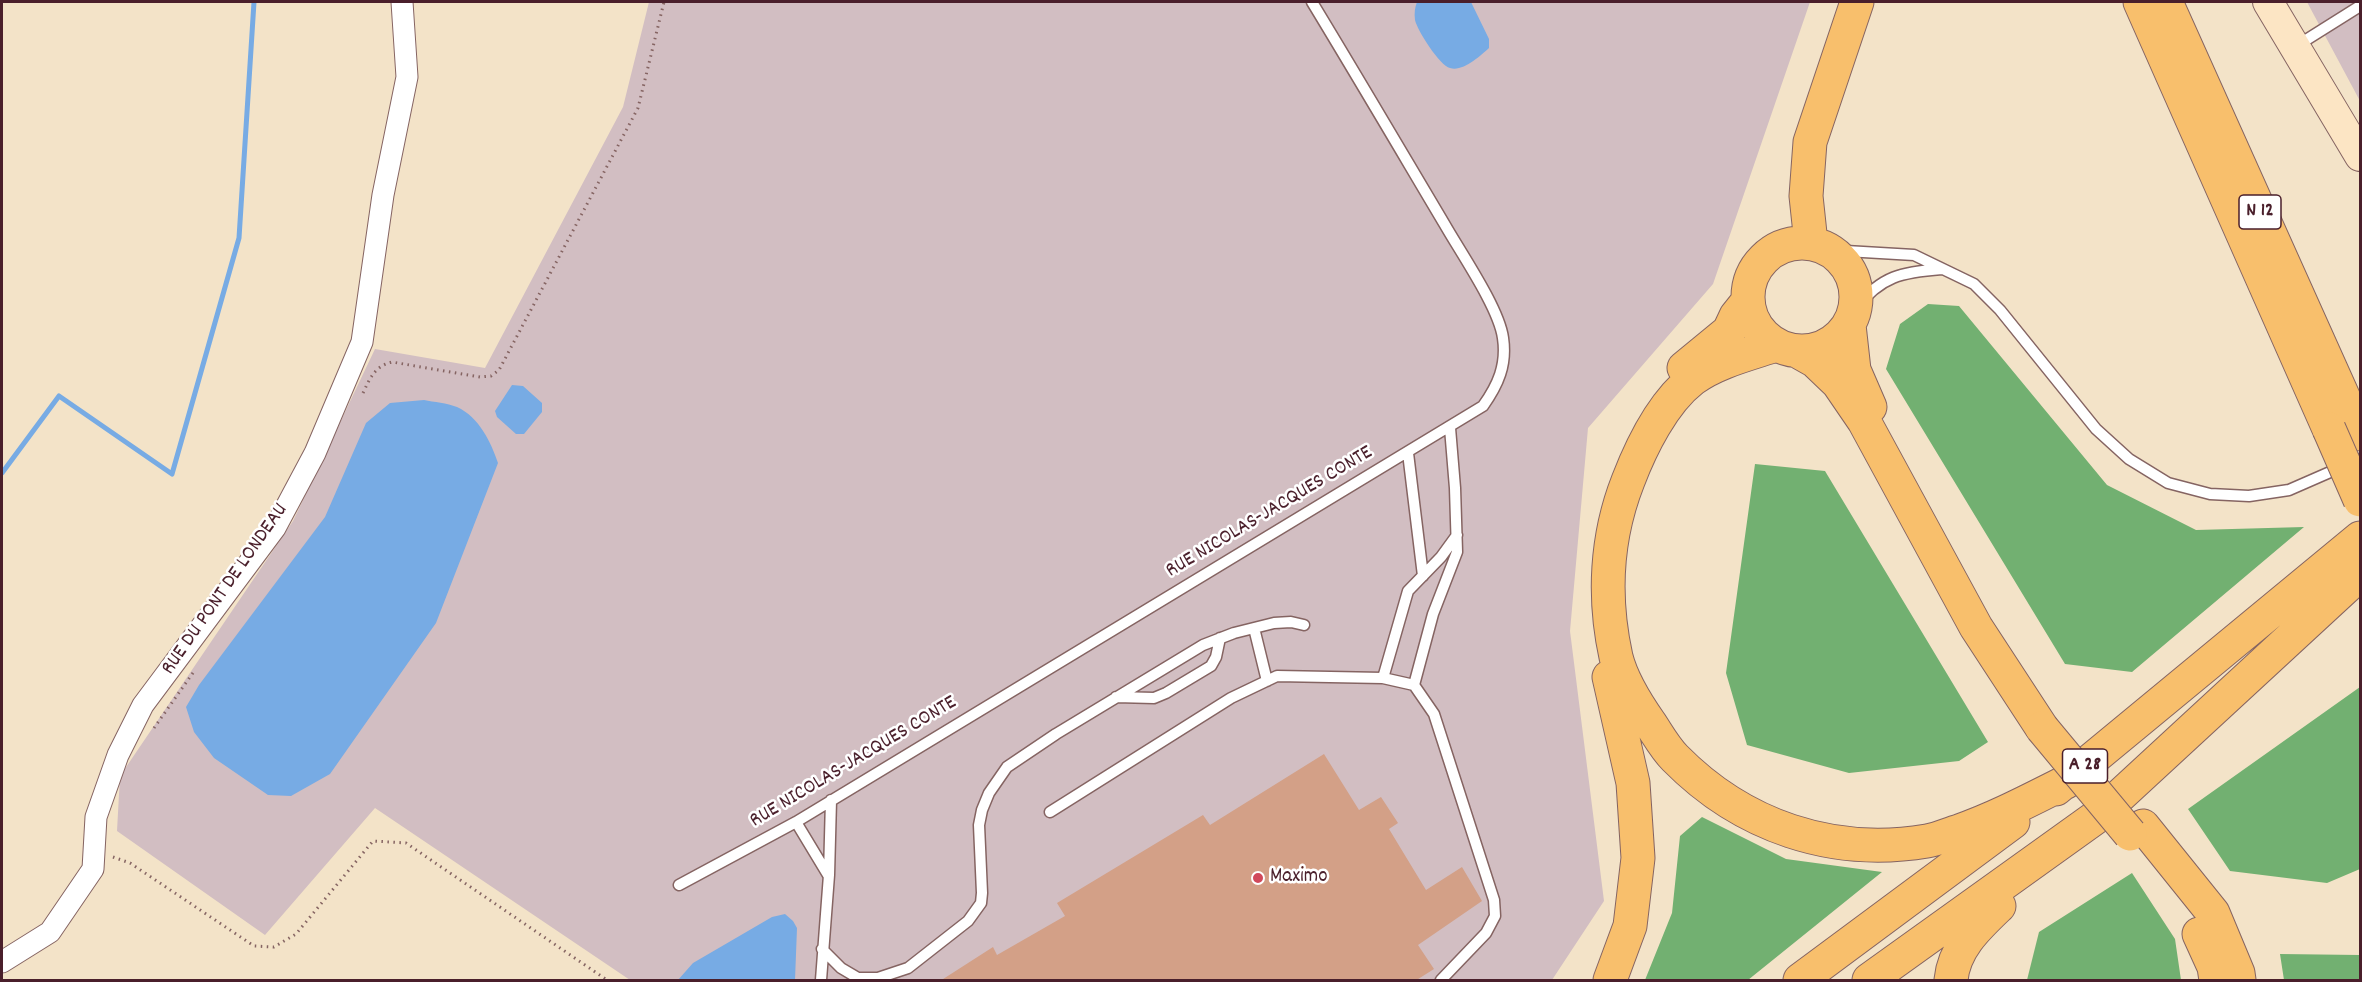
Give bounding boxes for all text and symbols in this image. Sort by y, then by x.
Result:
road number: N 12 [2239,195,2281,229]
street label: RUE NICOLAS-JACQUES CONTE [1162,441,1378,585]
street label: RUE DU PONT DE LONDEAU [157,499,295,681]
street label: RUE NICOLAS-JACQUES CONTE [746,691,962,835]
road number: A 28 [2062,749,2108,783]
place label: Maximo [1270,865,1328,891]
marker: Maximo [1251,871,1265,885]

